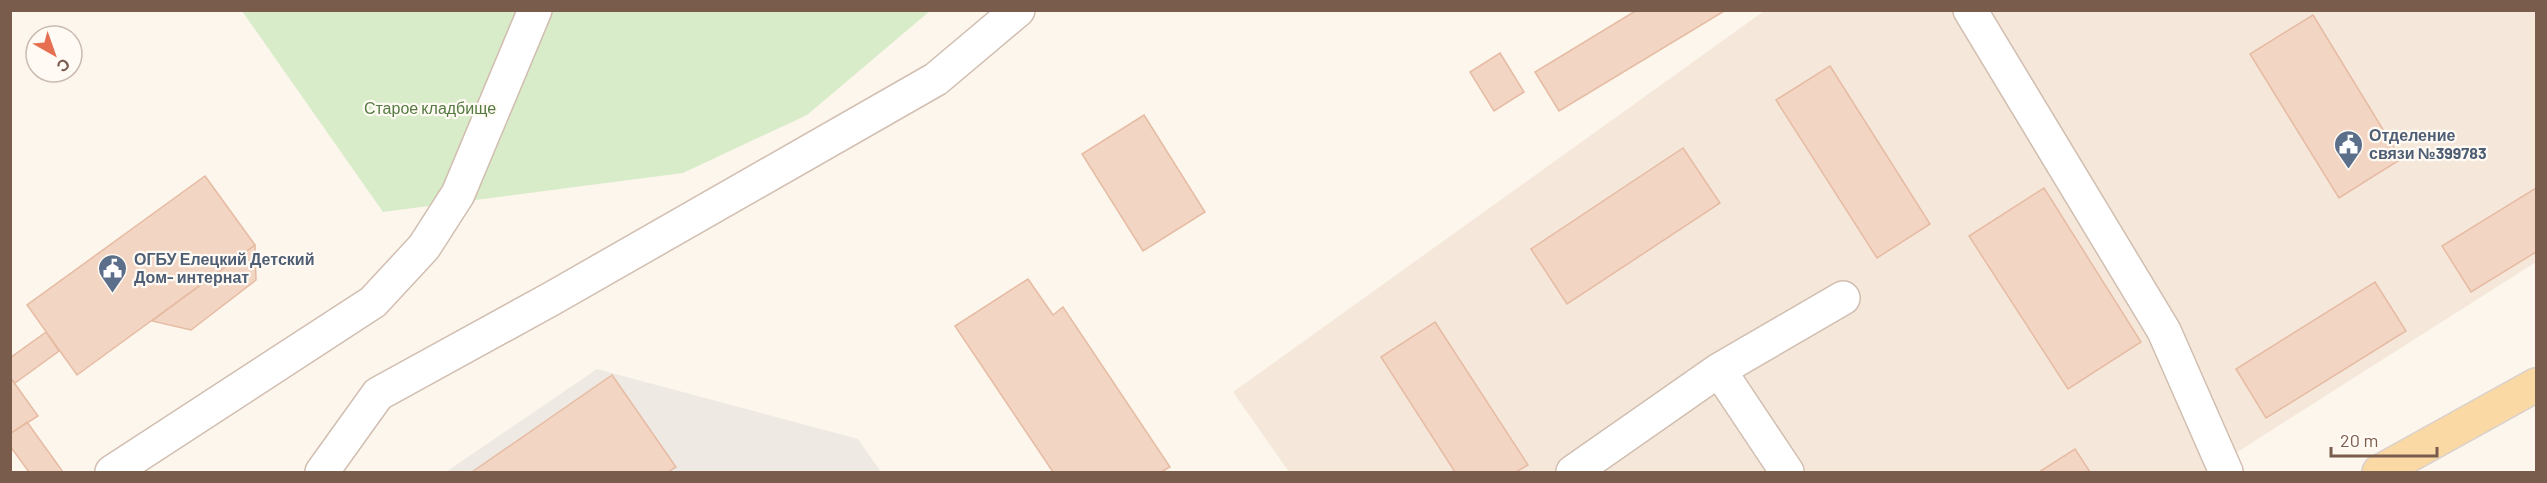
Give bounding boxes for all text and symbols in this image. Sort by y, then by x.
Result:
north arrow [24,24,84,84]
text: С [53,55,74,77]
park label: Старое кладбище [364,98,496,117]
place label: Отделение связи №399783 [2369,125,2487,162]
public building icon: Отделение связи №399783 [2332,128,2364,170]
place label: ОГБУ Елецкий Детский Дом- интернат [134,249,315,286]
public building icon: ОГБУ Елецкий Детский Дом- интернат [97,252,129,294]
scale bar [2331,420,2438,458]
text: 20 m [2340,429,2378,451]

